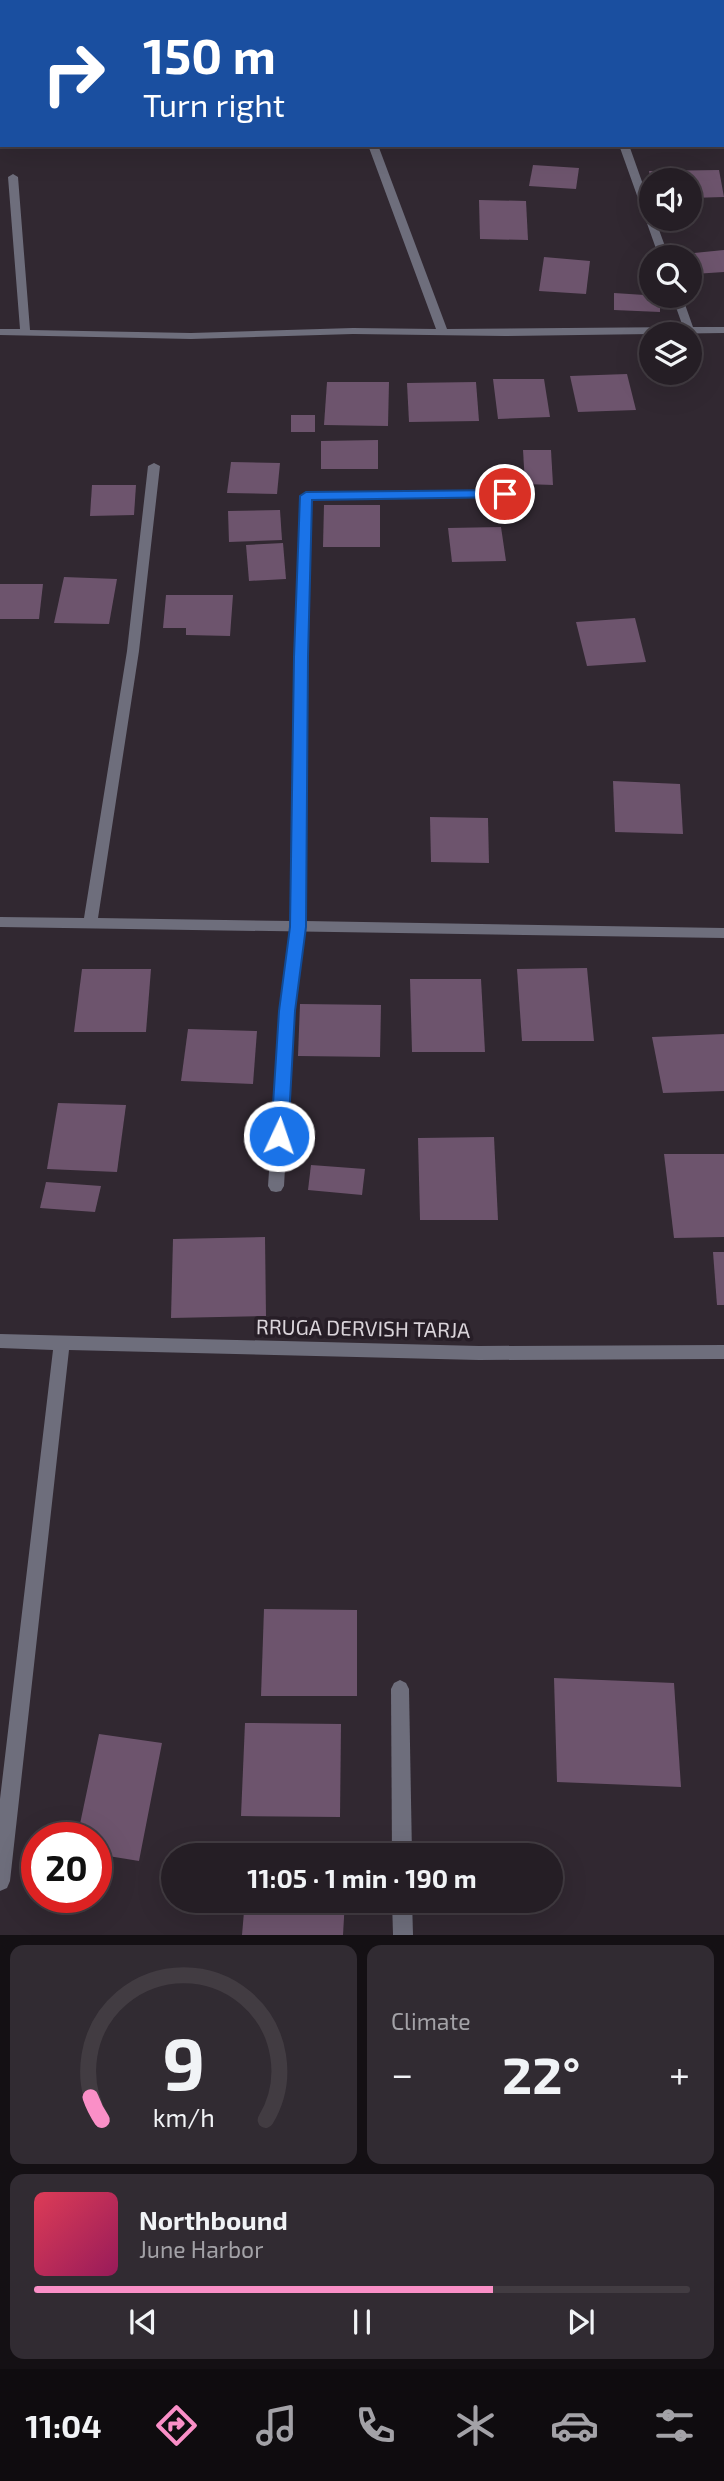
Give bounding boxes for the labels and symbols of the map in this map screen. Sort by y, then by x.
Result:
pin [475,464,535,524]
position arrow [242,1099,316,1173]
street label: RRUGA DERVISH TARJA [256,1313,470,1342]
speed limit sign: 20 [21,1822,112,1913]

